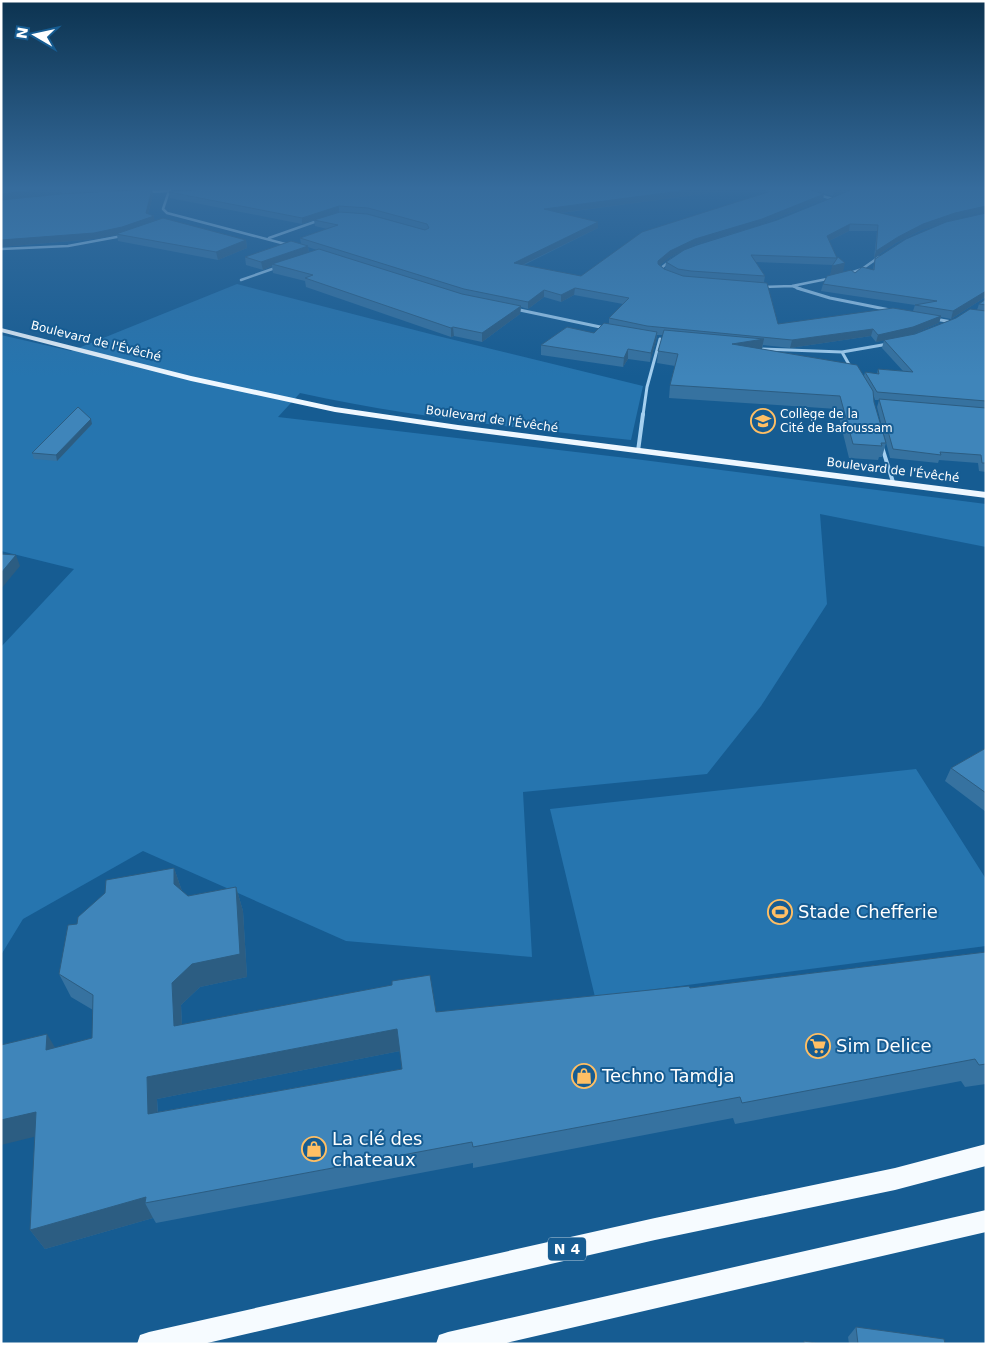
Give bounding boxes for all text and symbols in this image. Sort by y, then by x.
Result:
north arrow [10,10,60,60]
text: N [13,26,31,40]
street label: Boulevard de l'Évêché [29,317,163,364]
street label: Boulevard de l'Évêché [425,402,559,435]
place label: Collège de la Cité de Bafoussam [780,407,893,435]
school or university icon: Collège de la Cité de Bafoussam [750,408,776,434]
street label: Boulevard de l'Évêché [826,454,960,485]
sports icon: Stade Chefferie [767,899,793,925]
place label: Stade Chefferie [798,901,938,922]
supermarket icon: Sim Delice [805,1033,831,1059]
place label: Sim Delice [836,1035,932,1056]
shop icon: Techno Tamdja [571,1063,597,1089]
place label: Techno Tamdja [601,1065,735,1086]
place label: La clé des chateaux [332,1128,422,1170]
shop icon: La clé des chateaux [301,1136,327,1162]
road number: N 4 [548,1238,586,1260]

